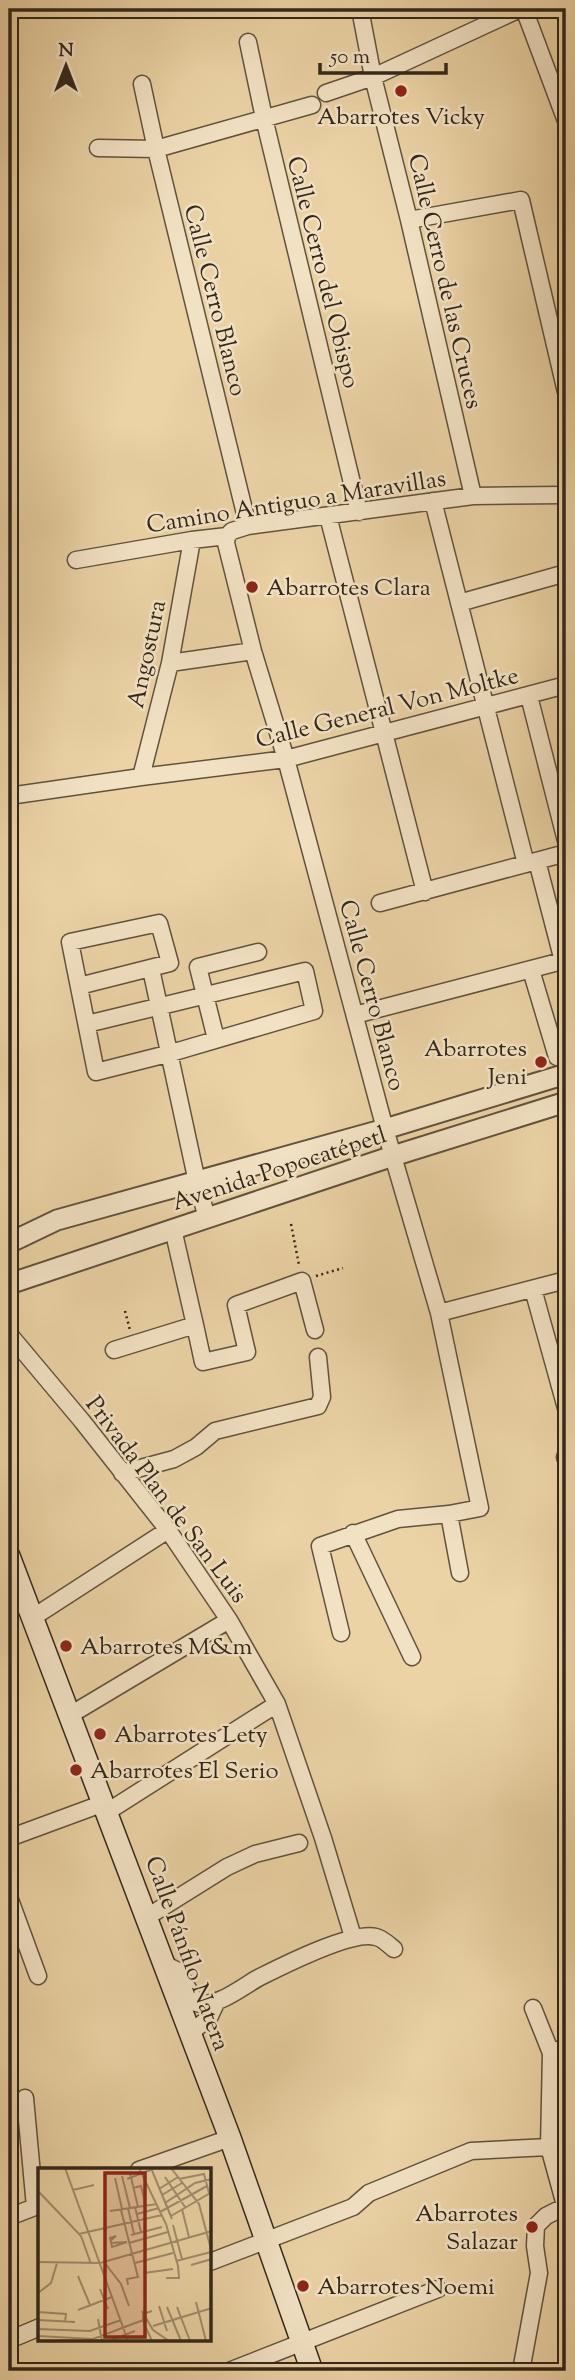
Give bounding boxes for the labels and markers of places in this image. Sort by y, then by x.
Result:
marker: Abarrotes Vicky [393,83,409,99]
place label: Abarrotes Vicky [317,101,485,135]
place label: Abarrotes Clara [266,572,431,606]
marker: Abarrotes Clara [244,579,260,595]
place label: Abarrotes Jeni [424,1033,527,1095]
marker: Abarrotes Jeni [533,1054,549,1070]
place label: Abarrotes M&m [80,1631,252,1665]
marker: Abarrotes M&m [58,1638,74,1654]
place label: Abarrotes Lety [114,1719,268,1753]
marker: Abarrotes Lety [92,1726,108,1742]
place label: Abarrotes El Serio [90,1755,279,1789]
marker: Abarrotes El Serio [68,1762,84,1778]
place label: Abarrotes Salazar [415,2198,518,2260]
marker: Abarrotes Salazar [524,2219,540,2235]
place label: Abarrotes Noemi [317,2271,495,2305]
marker: Abarrotes Noemi [295,2278,311,2294]

